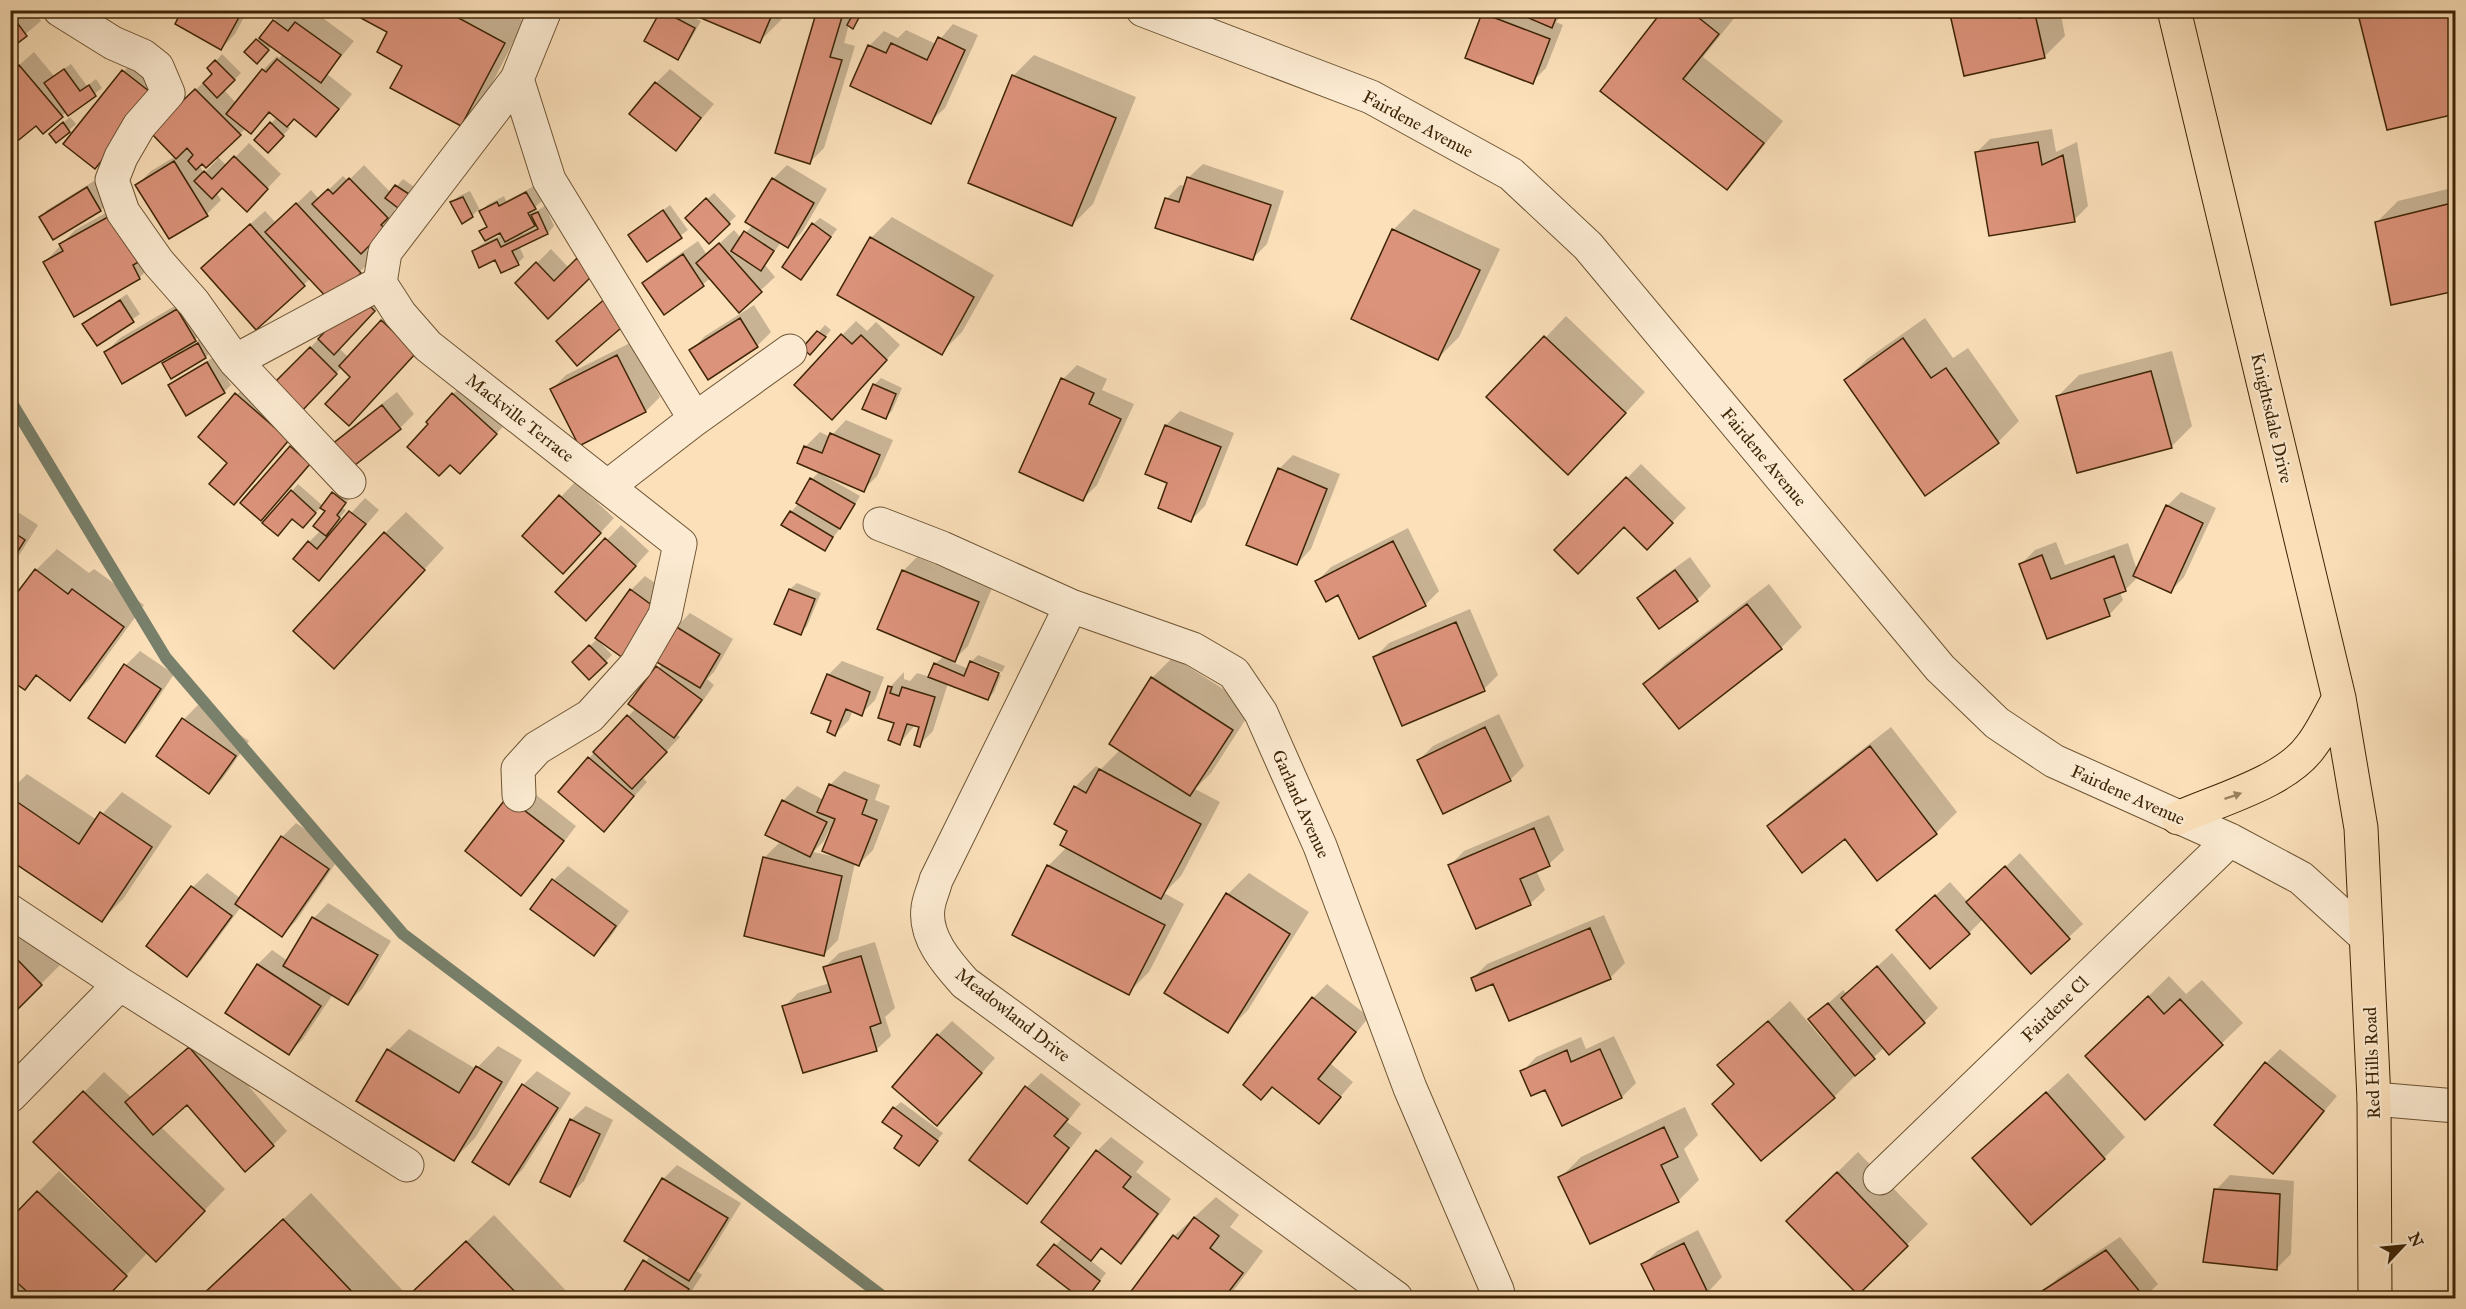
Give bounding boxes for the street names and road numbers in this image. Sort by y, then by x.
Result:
street label: Fairdene Avenue [1359,86,1477,162]
street label: Knightsdale Drive [2245,351,2298,486]
street label: Mackville Terrace [461,369,579,467]
street label: Fairdene Avenue [1716,403,1812,511]
street label: Garland Avenue [1267,746,1335,862]
street label: Fairdene Avenue [2068,760,2188,830]
street label: Meadowland Drive [951,963,1075,1067]
street label: Fairdene Cl [2017,971,2093,1047]
street label: Red Hills Road [2359,1007,2385,1119]

